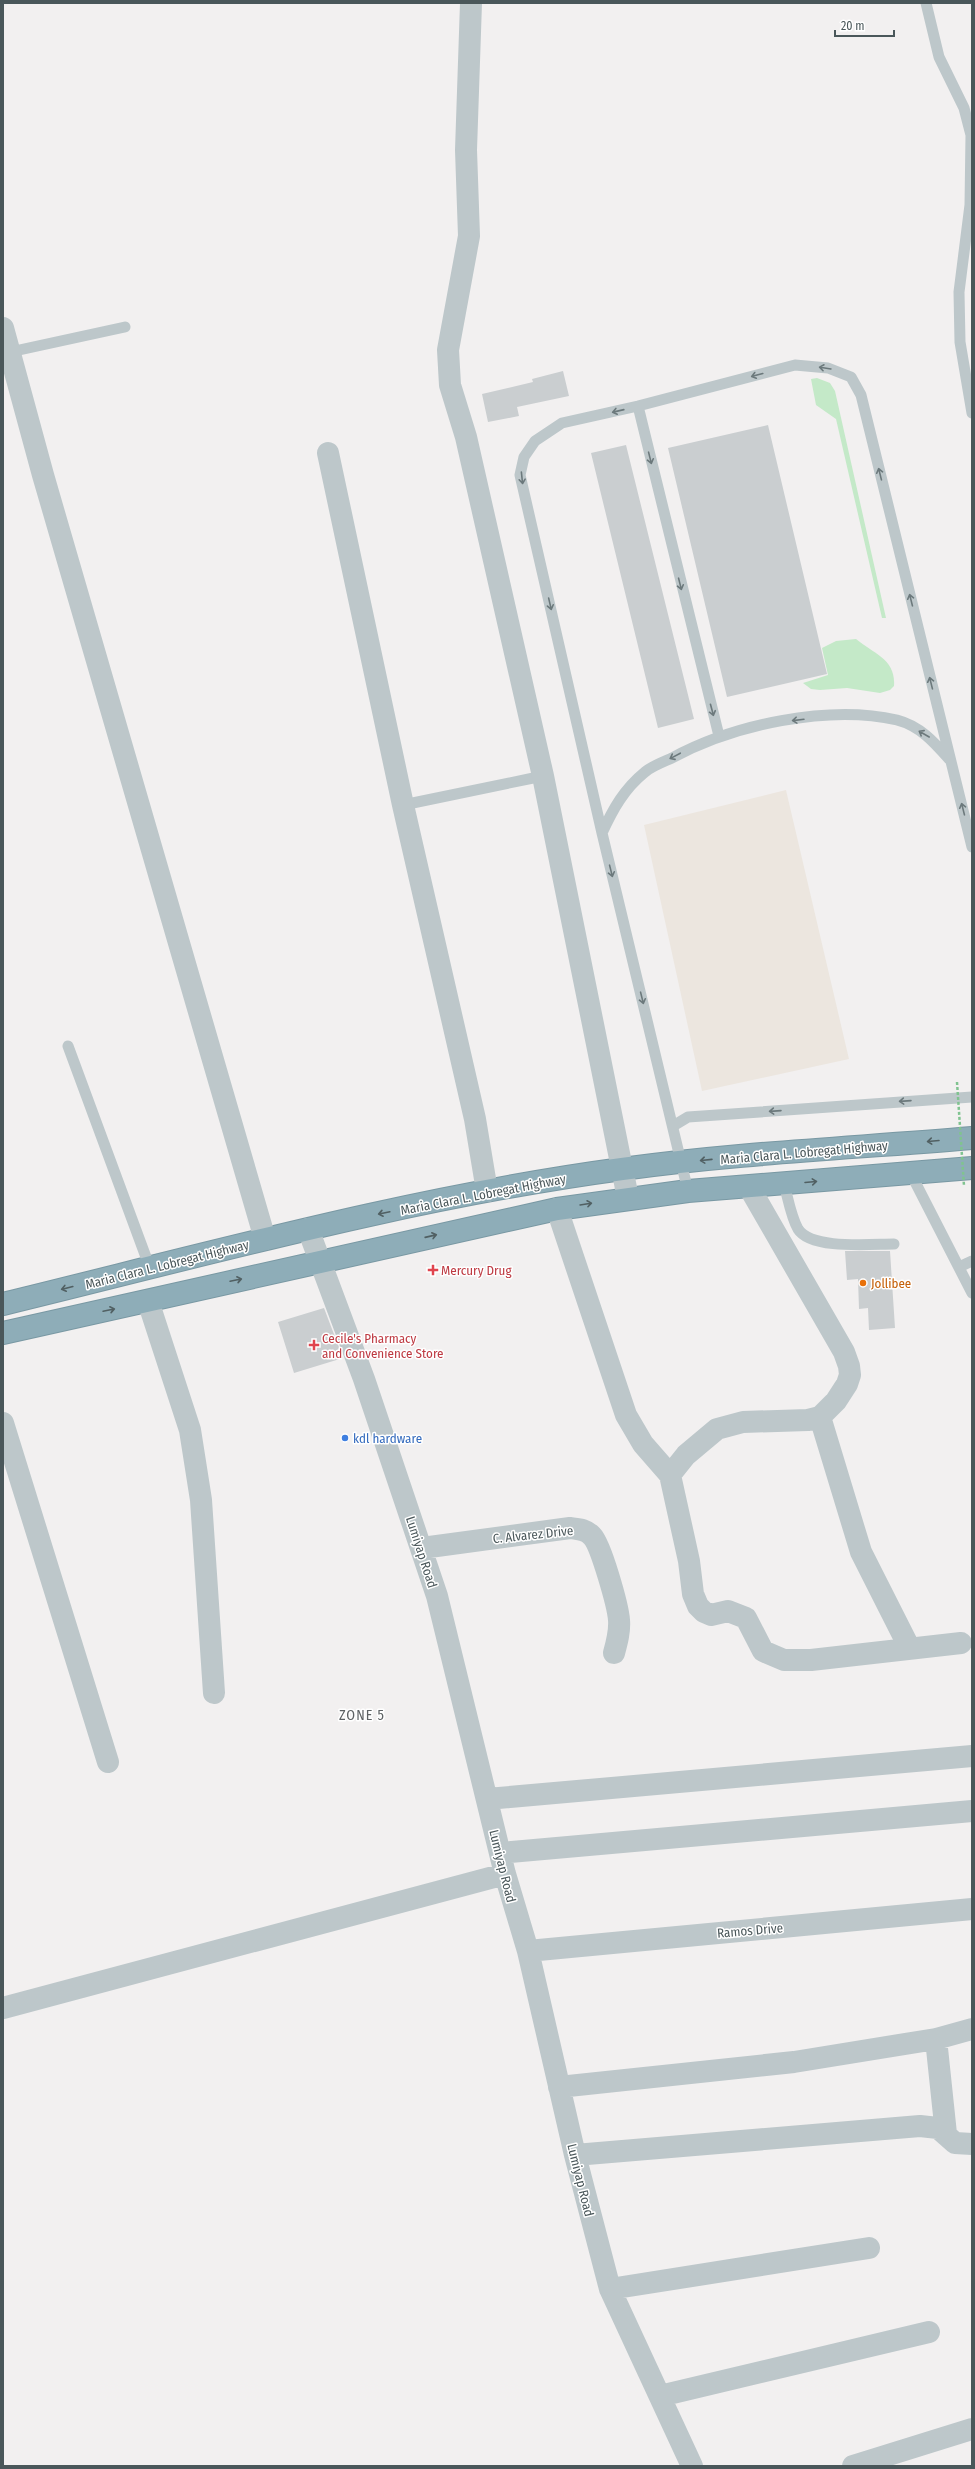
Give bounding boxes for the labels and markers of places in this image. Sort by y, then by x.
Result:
place label: Mercury Drug [441,1263,512,1278]
marker: Mercury Drug [428,1265,438,1275]
place label: Jollibee [871,1276,911,1291]
marker: Jollibee [858,1278,868,1288]
place label: Cecile's Pharmacy and Convenience Store [322,1331,443,1361]
marker: Cecile's Pharmacy and Convenience Store [309,1340,319,1350]
place label: kdl hardware [353,1431,422,1446]
marker: kdl hardware [340,1433,350,1443]

